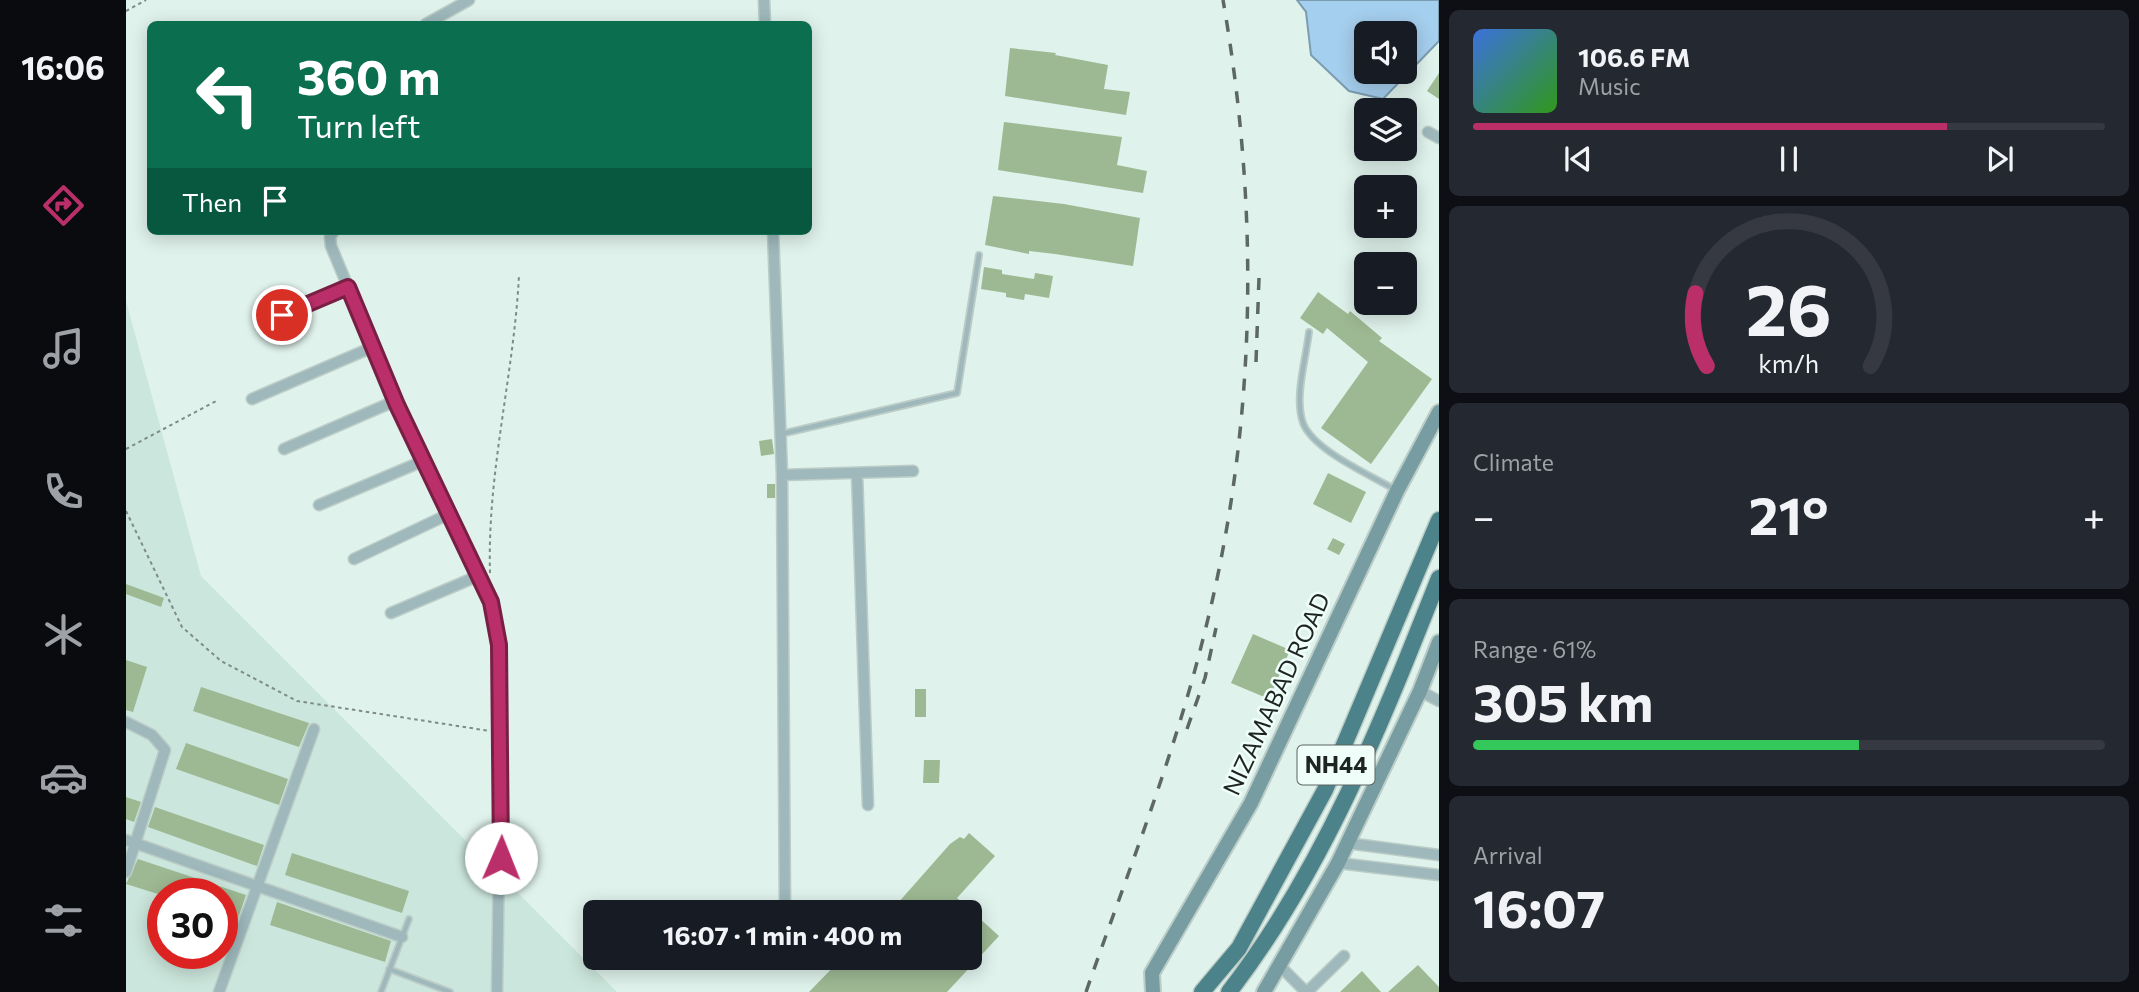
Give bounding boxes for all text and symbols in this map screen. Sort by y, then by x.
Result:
map controls [1354,21,1417,315]
button: sound [1354,21,1417,84]
text: 106.6 FM [1578,41,1690,72]
text: 360 m [297,45,440,105]
text: 16:06 [21,47,105,87]
icon: left [182,49,273,140]
text: Music [1578,72,1641,100]
button: layers [1354,98,1417,161]
text: Turn left [297,105,421,145]
icon: previous [1559,140,1597,178]
icon: pause [1770,140,1808,178]
icon: next [1981,140,2019,178]
button: + [1354,175,1417,238]
icon: directions [39,181,88,230]
icon: arrive [256,182,294,220]
text: Then [182,186,242,217]
button: − [1354,252,1417,315]
text: 26 [1746,262,1832,351]
pin [252,285,312,345]
icon: arrive [263,296,301,334]
icon: music [39,324,88,373]
text: km/h [1759,347,1819,377]
text: Climate [1473,448,1554,476]
icon: phone [39,467,88,516]
text: 21° [1749,482,1828,546]
text: − [1473,492,1495,539]
text: + [2083,492,2105,539]
street label: NIZAMABAD ROAD [1216,587,1335,799]
icon: climate [39,610,88,659]
text: Range · 61% [1473,635,1596,663]
text: 305 km [1473,669,1653,733]
road number: NH44 [1298,746,1374,785]
icon: car [39,753,88,802]
position arrow [464,821,538,895]
text: Arrival [1473,841,1543,869]
text: 16:07 [1473,875,1605,939]
speed limit sign: 30 [147,878,238,969]
icon: filters [39,896,88,945]
text: 16:07 · 1 min · 400 m [663,919,902,950]

